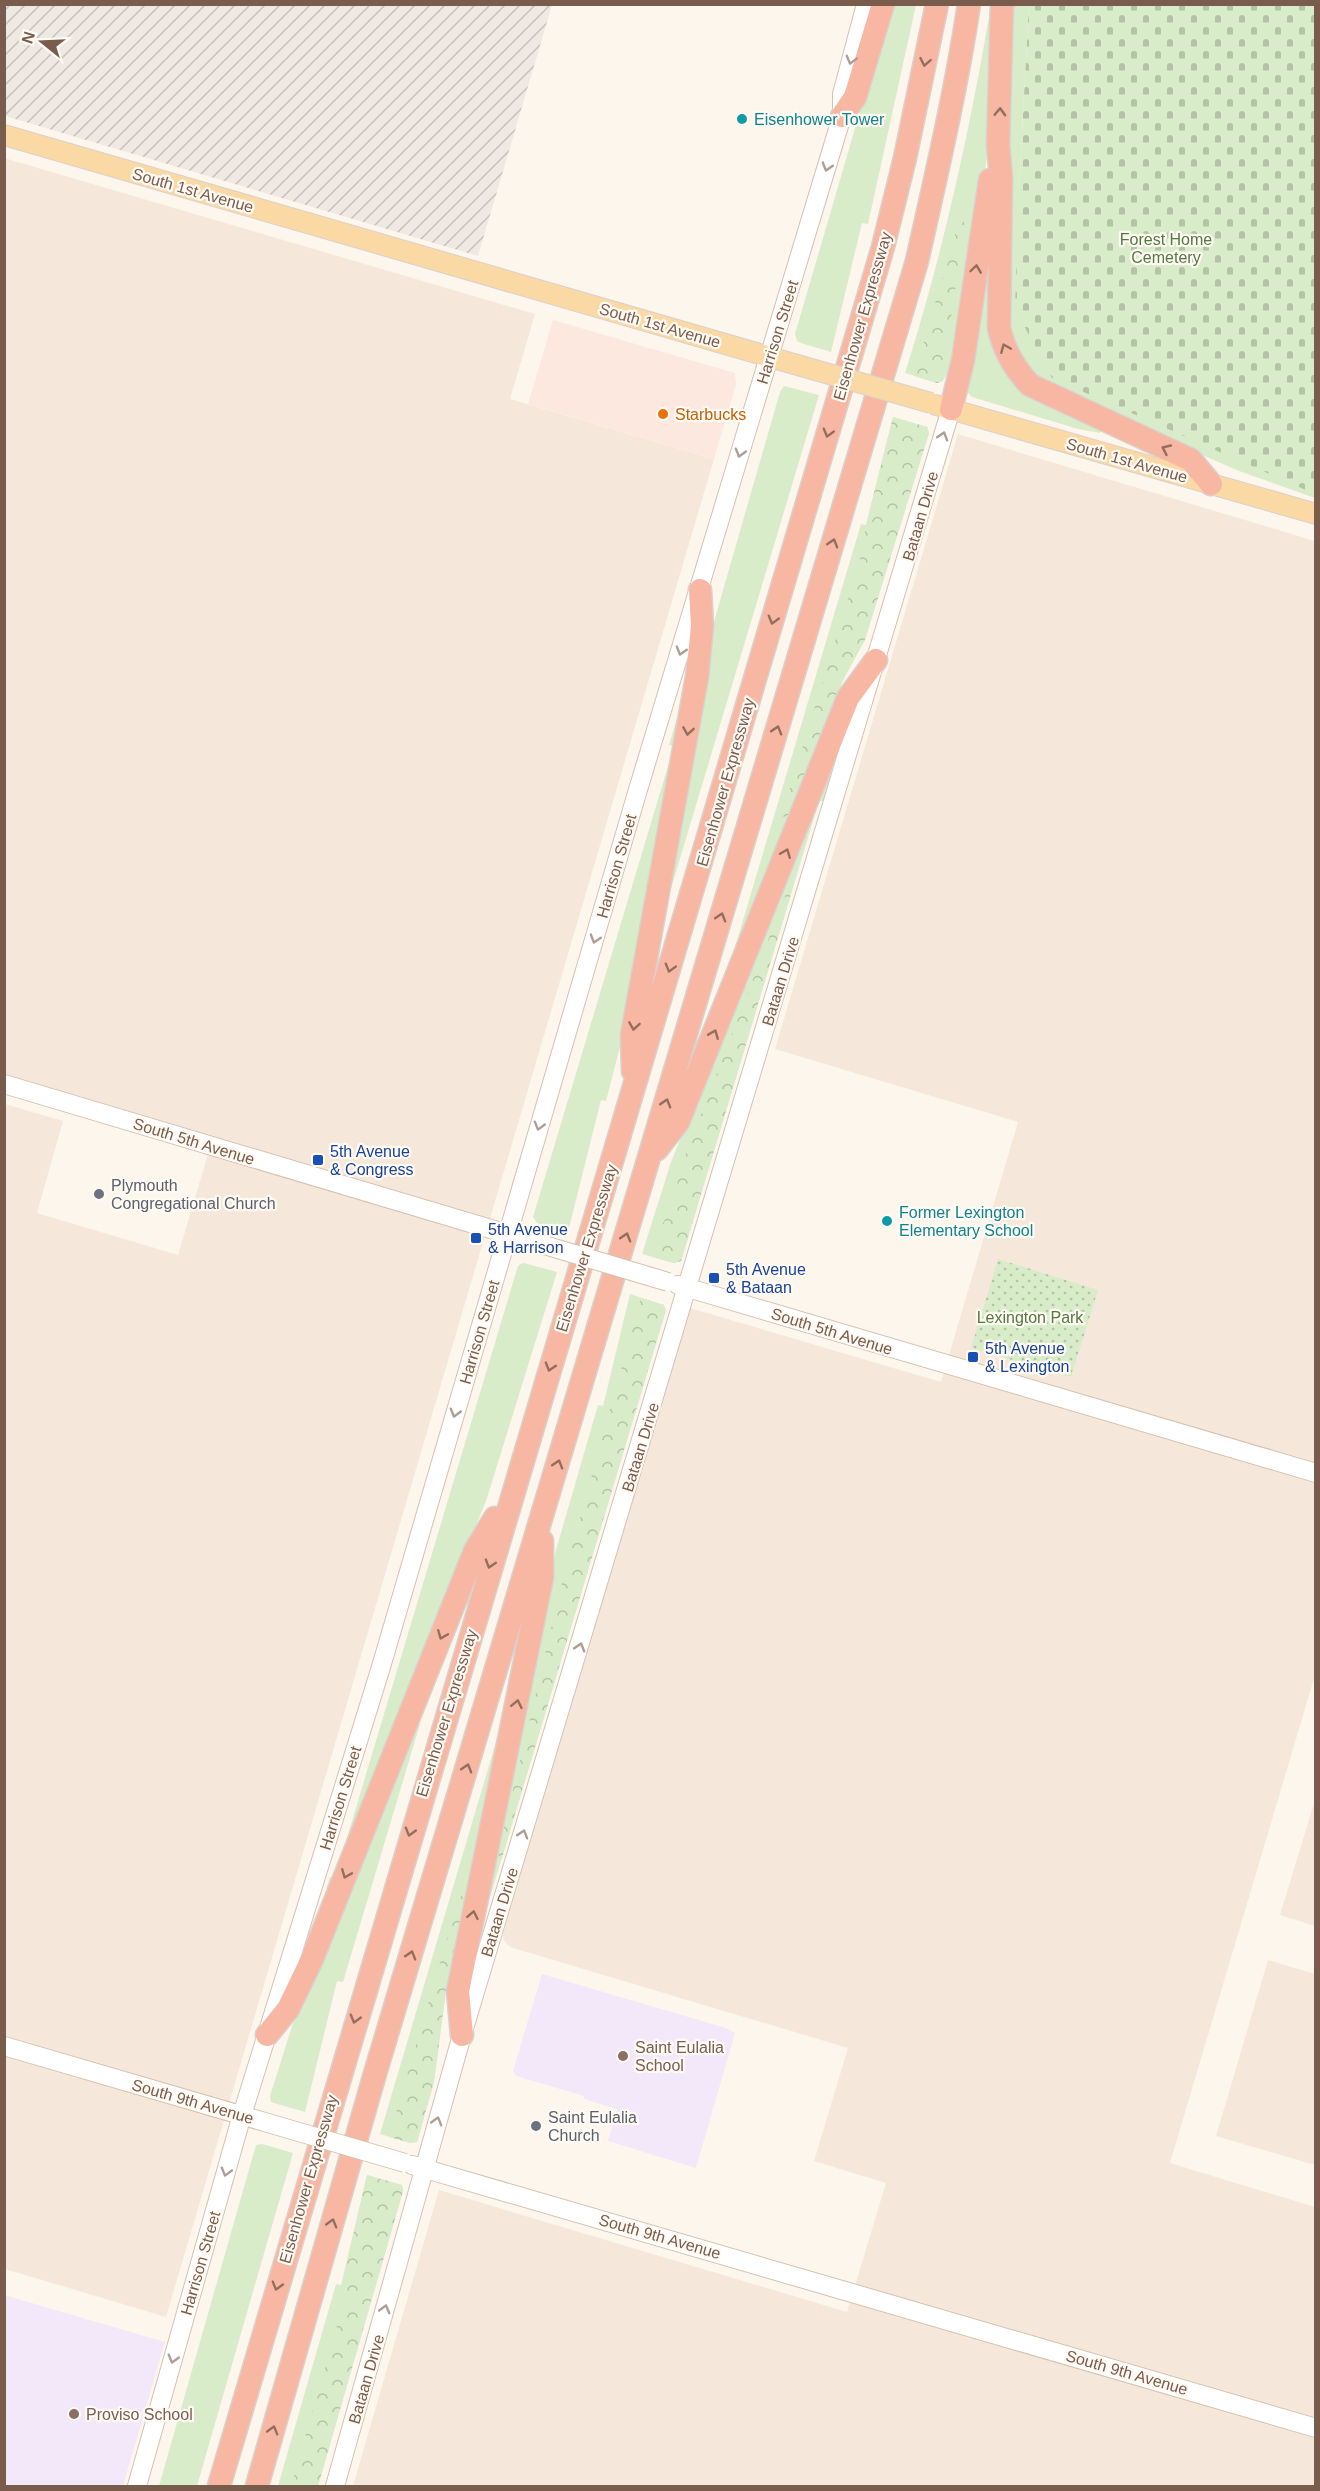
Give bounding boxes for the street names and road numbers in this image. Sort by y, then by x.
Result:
street label: South 1st Avenue [130,165,255,216]
street label: Eisenhower Expressway [830,230,895,402]
street label: Harrison Street [754,278,801,386]
street label: South 1st Avenue [597,300,722,351]
street label: South 1st Avenue [1064,435,1189,486]
street label: Bataan Drive [900,469,941,563]
street label: Eisenhower Expressway [693,696,758,868]
street label: Harrison Street [593,812,640,920]
street label: Bataan Drive [759,934,802,1028]
street label: South 5th Avenue [131,1115,257,1168]
street label: Eisenhower Expressway [553,1162,620,1334]
street label: Harrison Street [456,1278,503,1386]
street label: South 5th Avenue [769,1305,895,1358]
street label: Bataan Drive [619,1400,662,1494]
street label: Eisenhower Expressway [413,1627,480,1799]
street label: Harrison Street [317,1744,364,1852]
street label: Bataan Drive [478,1865,521,1959]
street label: South 9th Avenue [130,2076,256,2127]
street label: Eisenhower Expressway [276,2093,341,2265]
street label: Harrison Street [177,2209,224,2317]
street label: South 9th Avenue [597,2211,723,2262]
street label: Bataan Drive [346,2332,387,2426]
street label: South 9th Avenue [1064,2347,1190,2398]

